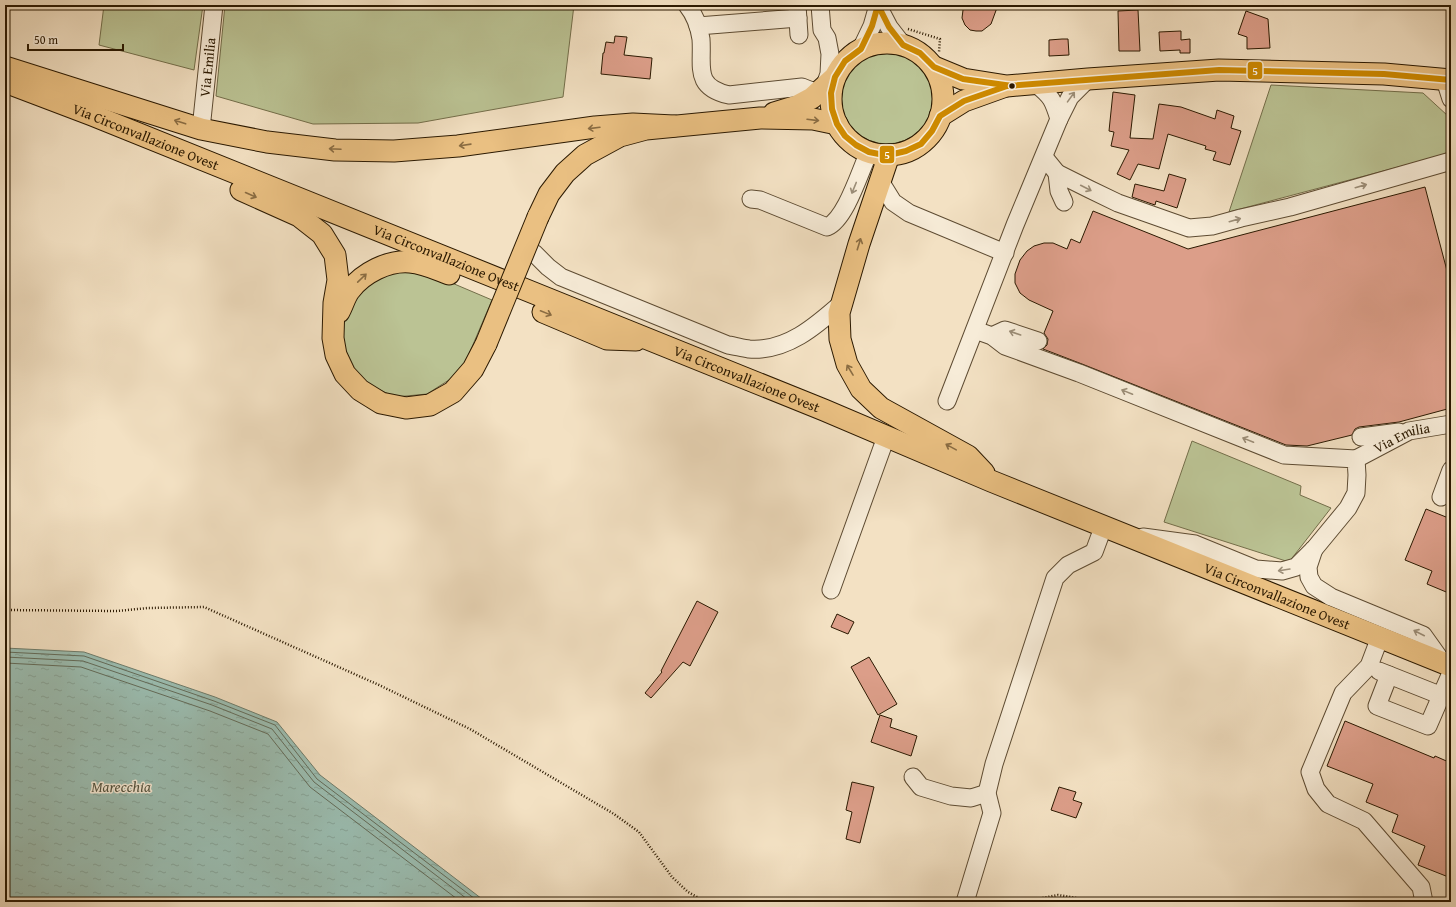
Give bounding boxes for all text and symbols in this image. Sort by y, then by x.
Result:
scale bar [28,26,123,52]
text: 50 m [34,31,58,48]
street label: Via Emilia [194,36,221,98]
line badge: 5 [1247,61,1263,80]
text: 5 [1252,63,1258,79]
unlabelled marker [1007,81,1017,91]
one-way arrow [1067,92,1075,103]
street label: Via Circonvallazione Ovest [70,99,222,175]
one-way arrow [806,116,819,124]
one-way arrow [173,118,186,125]
one-way arrow [588,124,601,132]
one-way arrow [459,141,472,149]
line badge: 5 [879,145,895,164]
one-way arrow [329,146,342,153]
text: 5 [884,147,890,163]
one-way arrow [850,181,857,193]
one-way arrow [1354,182,1367,189]
one-way arrow [1080,185,1092,192]
one-way arrow [245,192,257,199]
one-way arrow [1229,216,1242,223]
street label: Via Circonvallazione Ovest [370,219,522,296]
one-way arrow [856,238,863,251]
one-way arrow [357,273,367,283]
one-way arrow [539,310,551,318]
one-way arrow [1009,329,1021,337]
street label: Via Circonvallazione Ovest [671,340,823,417]
one-way arrow [846,364,854,376]
one-way arrow [1122,388,1134,395]
street label: Via Emilia [1370,418,1432,458]
one-way arrow [1243,436,1255,444]
one-way arrow [945,442,957,450]
street label: Via Circonvallazione Ovest [1201,558,1353,634]
one-way arrow [1278,566,1291,574]
one-way arrow [1413,629,1425,636]
water label: Marecchia [91,776,151,797]

